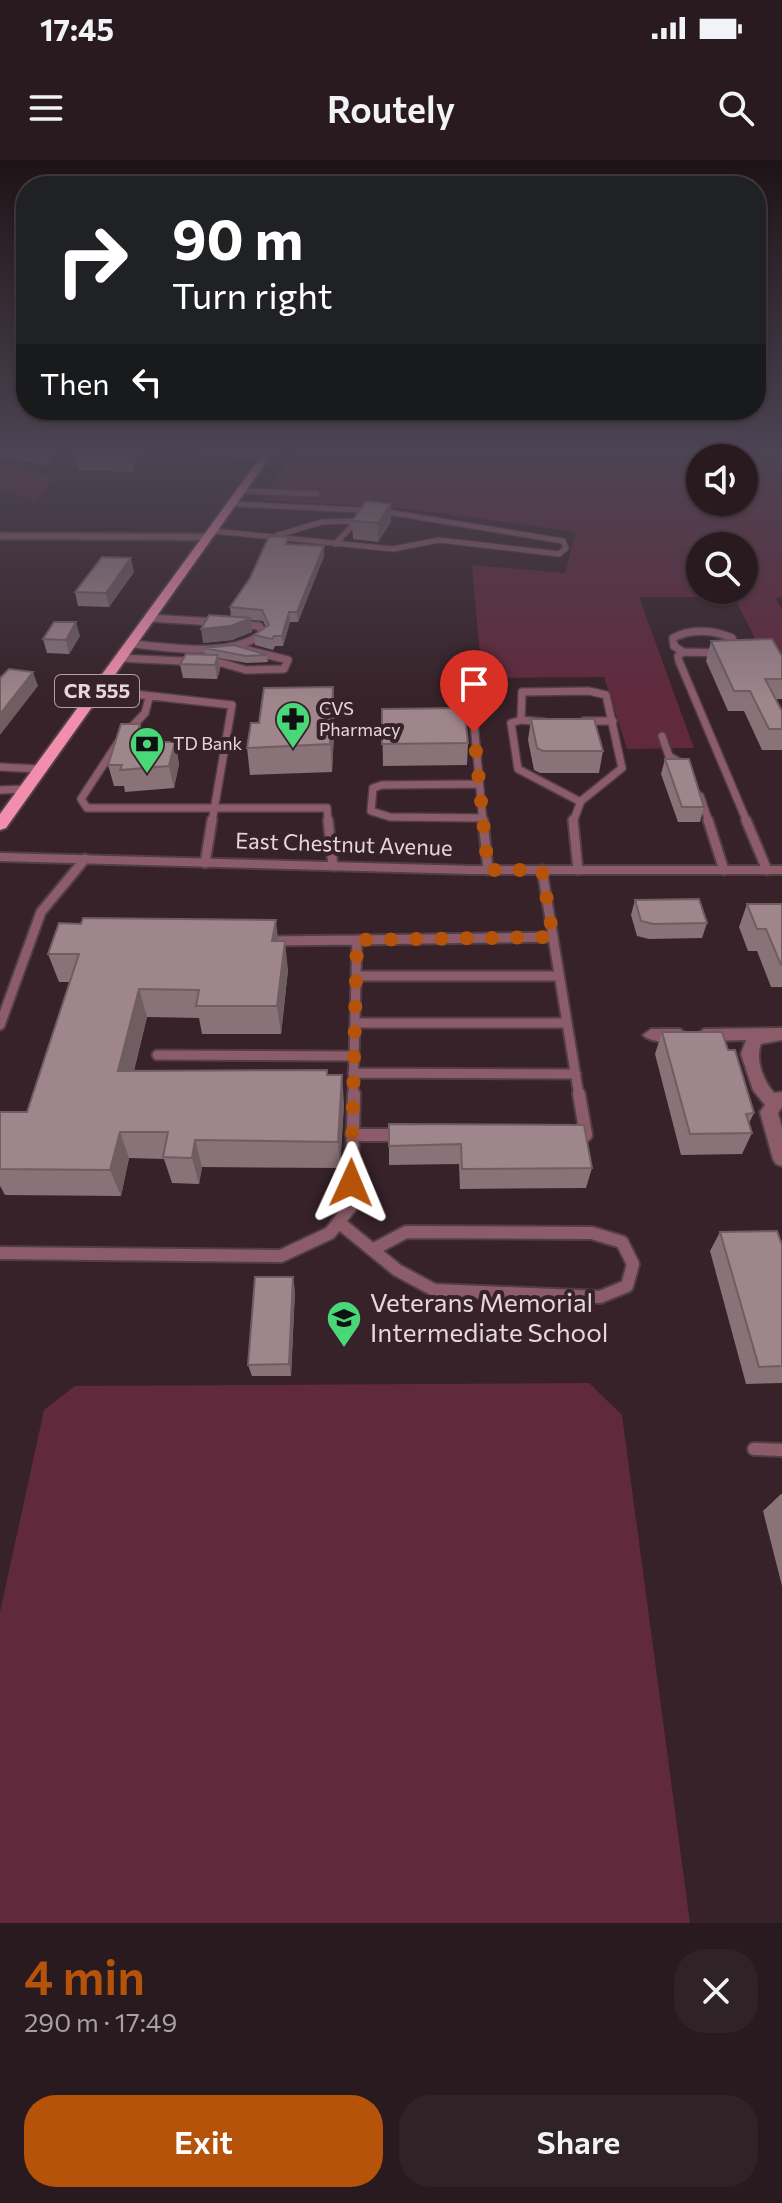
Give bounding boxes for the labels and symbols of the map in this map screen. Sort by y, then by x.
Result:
pin [440,650,508,732]
road number: CR 555 [55,675,139,707]
place label: CVS Pharmacy [319,697,401,740]
pharmacy icon: CVS Pharmacy [274,700,312,750]
bank icon: TD Bank [128,725,166,775]
place label: TD Bank [173,732,243,754]
street label: East Chestnut Avenue [235,826,453,861]
position arrow [309,1141,393,1225]
place label: Veterans Memorial Intermediate School [370,1286,608,1347]
school or university icon: Veterans Memorial Intermediate School [325,1299,363,1349]

